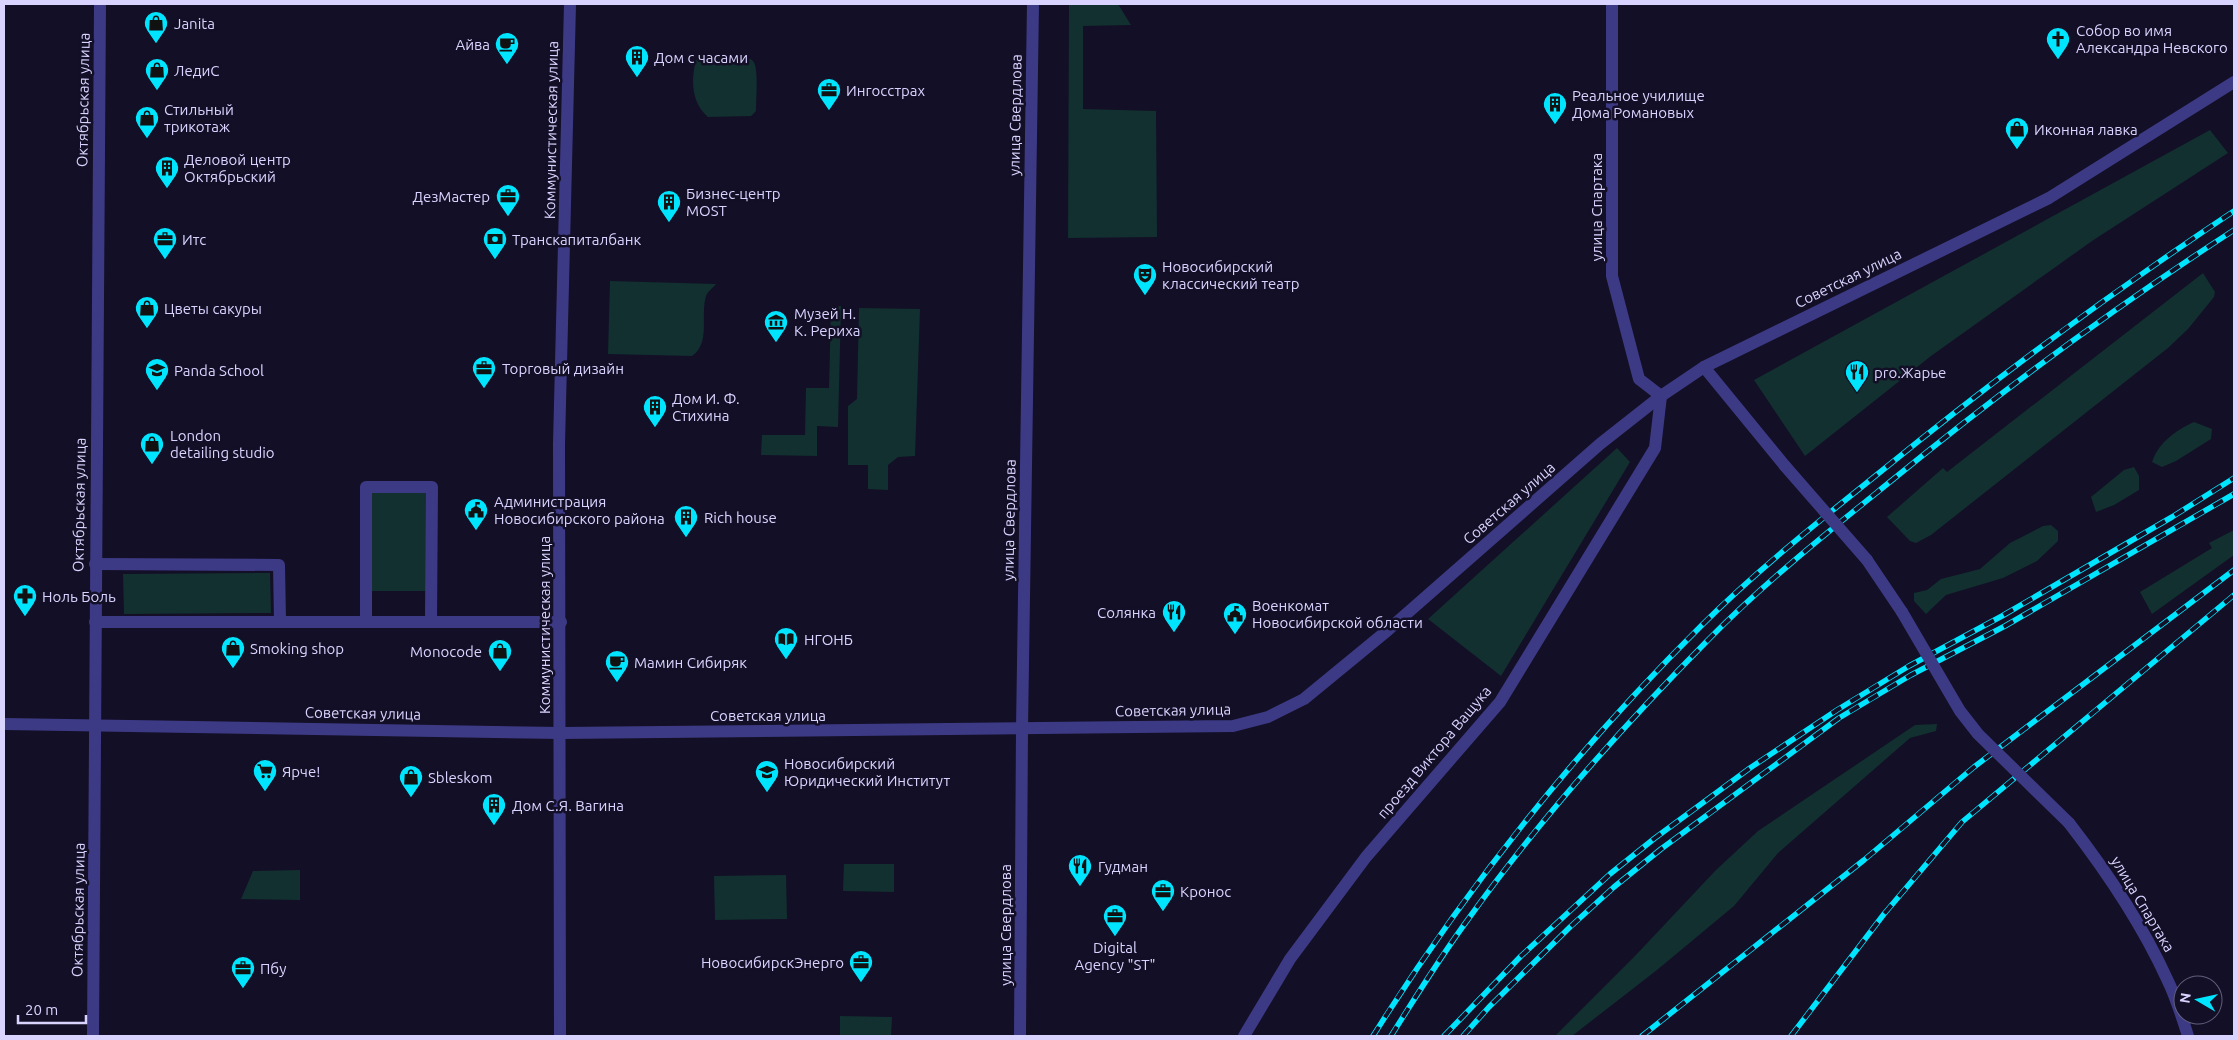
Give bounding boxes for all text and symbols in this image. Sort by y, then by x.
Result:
shop icon: Janita [143,10,169,44]
place label: Janita [174,15,215,32]
place label: Собор во имя Александра Невского [2076,22,2228,56]
church icon: Собор во имя Александра Невского [2045,26,2071,60]
cafe icon: Айва [494,31,520,65]
street label: Октябрьская улица [73,33,93,167]
place label: Айва [455,36,490,53]
street label: Коммунистическая улица [541,41,561,219]
building icon: Дом с часами [624,44,650,78]
place label: Дом с часами [654,49,748,66]
street label: улица Свердлова [1005,54,1025,176]
shop icon: ЛедиС [144,57,170,91]
place label: ЛедиС [174,62,220,79]
office icon: Ингосстрах [816,77,842,111]
place label: Ингосстрах [846,82,926,99]
place label: Реальное училище Дома Романовых [1572,87,1705,121]
building icon: Реальное училище Дома Романовых [1542,91,1568,125]
place label: Стильный трикотаж [164,101,234,135]
shop icon: Стильный трикотаж [134,105,160,139]
shop icon: Иконная лавка [2004,116,2030,150]
place label: Иконная лавка [2034,121,2138,138]
place label: Деловой центр Октябрьский [184,151,291,185]
street label: улица Спартака [1588,153,1605,261]
building icon: Деловой центр Октябрьский [154,155,180,189]
office icon: ДезМастер [495,183,521,217]
place label: Бизнес-центр MOST [686,185,781,219]
place label: ДезМастер [412,188,490,205]
building icon: Бизнес-центр MOST [656,189,682,223]
office icon: Итс [152,226,178,260]
bank icon: Транскапиталбанк [482,226,508,260]
place label: Итс [182,231,206,248]
place label: Транскапиталбанк [512,231,641,248]
street label: Советская улица [1792,245,1904,311]
place label: Новосибирский классический театр [1162,258,1299,292]
theatre icon: Новосибирский классический театр [1132,262,1158,296]
shop icon: Цветы сакуры [134,295,160,329]
place label: Цветы сакуры [164,300,262,317]
place label: Музей Н. К. Рериха [794,305,860,339]
museum icon: Музей Н. К. Рериха [763,309,789,343]
office icon: Торговый дизайн [471,355,497,389]
school or university icon: Panda School [144,357,170,391]
restaurant icon: pro.Жарье [1844,359,1870,393]
place label: Торговый дизайн [502,360,624,377]
place label: Panda School [174,362,264,379]
place label: pro.Жарье [1874,364,1946,381]
place label: Дом И. Ф. Стихина [672,390,740,424]
building icon: Дом И. Ф. Стихина [642,394,668,428]
place label: London detailing studio [170,427,275,461]
shop icon: London detailing studio [139,431,165,465]
street label: Октябрьская улица [69,438,89,572]
street label: Советская улица [1460,458,1558,548]
street label: улица Свердлова [999,459,1019,581]
place label: Администрация Новосибирского района [494,493,665,527]
public building icon: Администрация Новосибирского района [463,497,489,531]
building icon: Rich house [673,504,699,538]
place label: Rich house [704,509,777,526]
street label: Коммунистическая улица [536,536,553,714]
pharmacy icon: Ноль Боль [12,583,38,617]
place label: Ноль Боль [42,588,116,605]
place label: Военкомат Новосибирской области [1252,597,1423,631]
restaurant icon: Солянка [1161,599,1187,633]
public building icon: Военкомат Новосибирской области [1222,601,1248,635]
place label: Солянка [1097,604,1156,621]
library icon: НГОНБ [773,626,799,660]
place label: НГОНБ [804,631,853,648]
shop icon: Smoking shop [220,635,246,669]
shop icon: Monocode [487,638,513,672]
place label: Smoking shop [250,640,344,657]
place label: Monocode [410,643,482,660]
cafe icon: Мамин Сибиряк [604,649,630,683]
place label: Мамин Сибиряк [634,654,747,671]
street label: проезд Виктора Ващука [1374,682,1494,822]
street label: Советская улица [1115,700,1231,720]
street label: Советская улица [305,703,421,723]
street label: Советская улица [710,707,826,724]
place label: Новосибирский Юридический Институт [784,755,950,789]
supermarket icon: Ярче! [252,758,278,792]
school or university icon: Новосибирский Юридический Институт [754,759,780,793]
place label: Ярче! [282,763,320,780]
shop icon: Sbleskom [398,764,424,798]
place label: Sbleskom [428,769,492,786]
building icon: Дом С.Я. Вагина [481,792,507,826]
place label: Дом С.Я. Вагина [512,797,624,814]
street label: Октябрьская улица [68,843,88,977]
restaurant icon: Гудман [1067,853,1093,887]
street label: улица Спартака [2108,853,2178,955]
place label: Гудман [1098,858,1148,875]
street label: улица Свердлова [997,864,1014,986]
office icon: Кронос [1150,878,1176,912]
place label: Кронос [1180,883,1231,900]
office icon: Digital Agency "ST" [1102,903,1128,937]
place label: Digital Agency "ST" [1074,939,1156,973]
office icon: НовосибирскЭнерго [848,949,874,983]
place label: НовосибирскЭнерго [701,954,844,971]
office icon: Пбу [230,955,256,989]
place label: Пбу [260,960,286,977]
north arrow [2173,975,2223,1025]
scale bar [18,992,85,1024]
text: N [2176,992,2194,1004]
text: 20 m [25,1001,58,1018]

